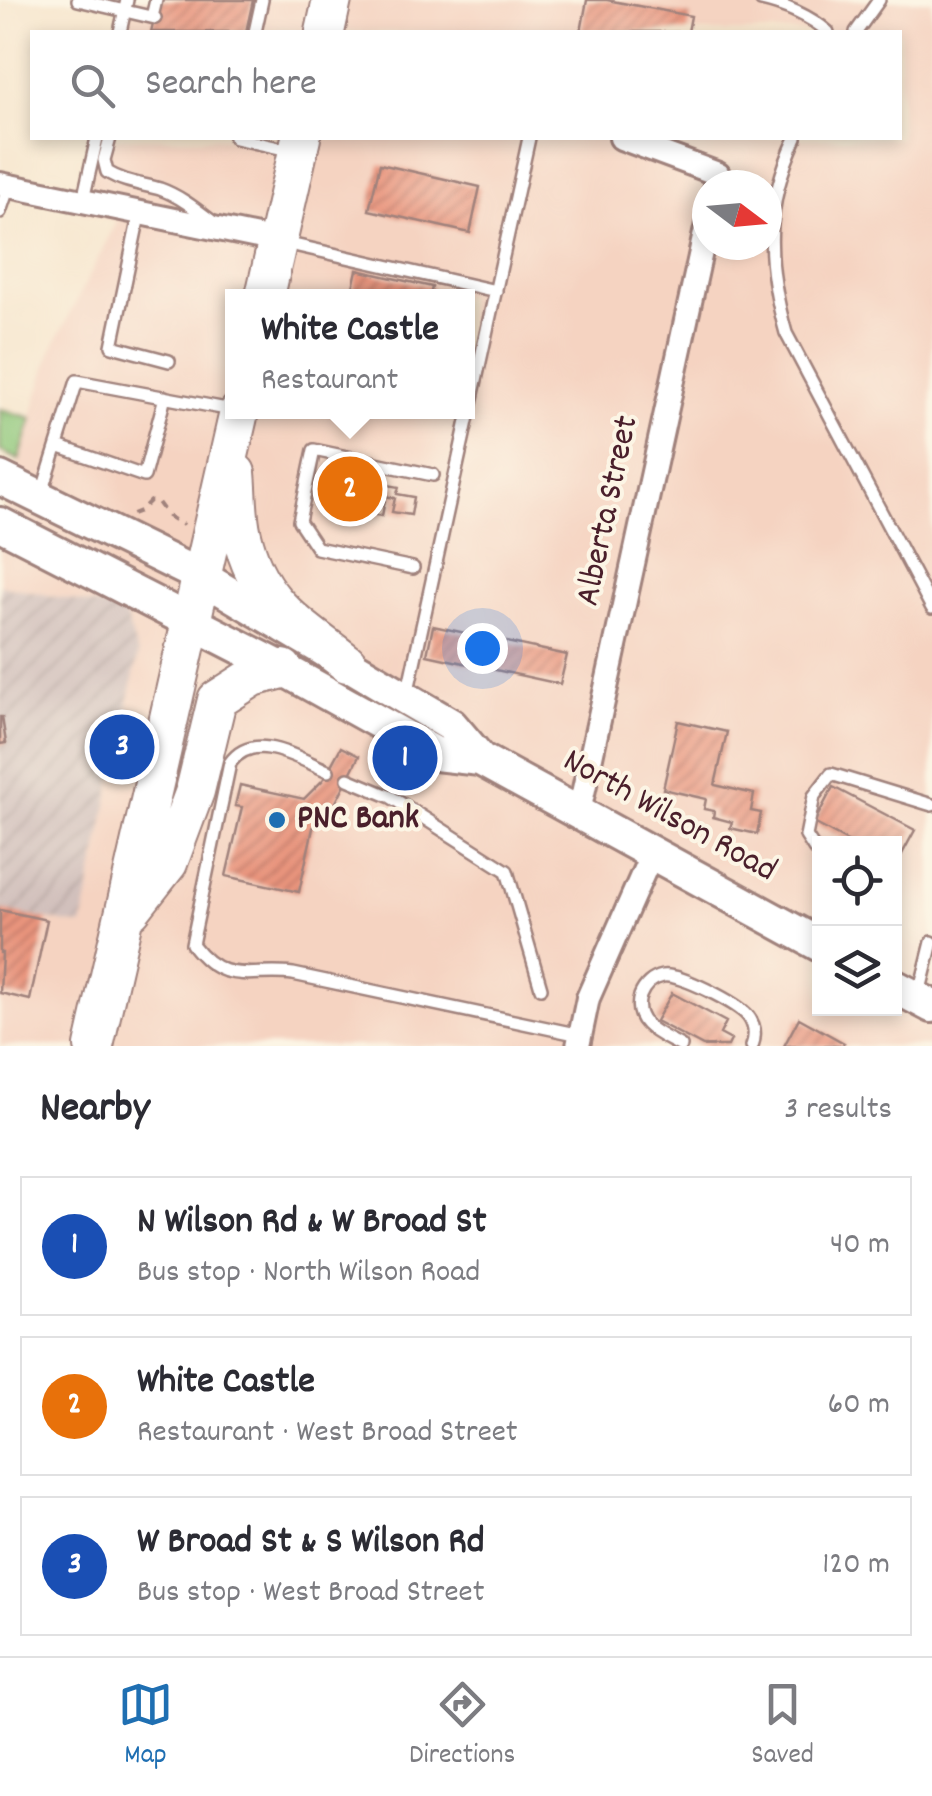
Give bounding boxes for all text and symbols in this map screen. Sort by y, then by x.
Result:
search box [30,30,902,140]
icon: search [65,58,120,113]
text: Search here [145,58,317,113]
north arrow [692,170,782,260]
popup [225,289,475,419]
text: White Castle [261,304,439,359]
text: Restaurant [261,359,398,405]
street label: Alberta Street [564,411,654,611]
pin: 2 [318,452,382,526]
your location [457,623,508,674]
pin: 3 [90,710,154,784]
pin: 1 [372,720,438,796]
street label: North Wilson Road [553,738,785,896]
place label: PNC Bank [297,795,419,845]
marker: PNC Bank [266,809,288,831]
map controls [812,836,902,1016]
button: locate [812,836,902,926]
button: layers [812,926,902,1016]
text: Nearby [40,1081,150,1141]
text: 3 results [784,1088,892,1134]
text: N Wilson Rd & W Broad St [137,1196,487,1251]
text: 1 [71,1223,78,1269]
text: 40 m [830,1223,890,1269]
text: Bus stop · North Wilson Road [137,1251,480,1297]
text: White Castle [137,1356,315,1411]
text: 2 [68,1383,81,1429]
text: 60 m [828,1383,890,1429]
text: Restaurant · West Broad Street [137,1411,518,1457]
text: W Broad St & S Wilson Rd [137,1516,485,1571]
text: 3 [67,1543,82,1589]
text: 120 m [822,1543,890,1589]
text: Bus stop · West Broad Street [137,1571,484,1617]
tab: Map [118,1677,173,1777]
tab: Directions [409,1677,515,1777]
tab: Saved [751,1677,814,1777]

